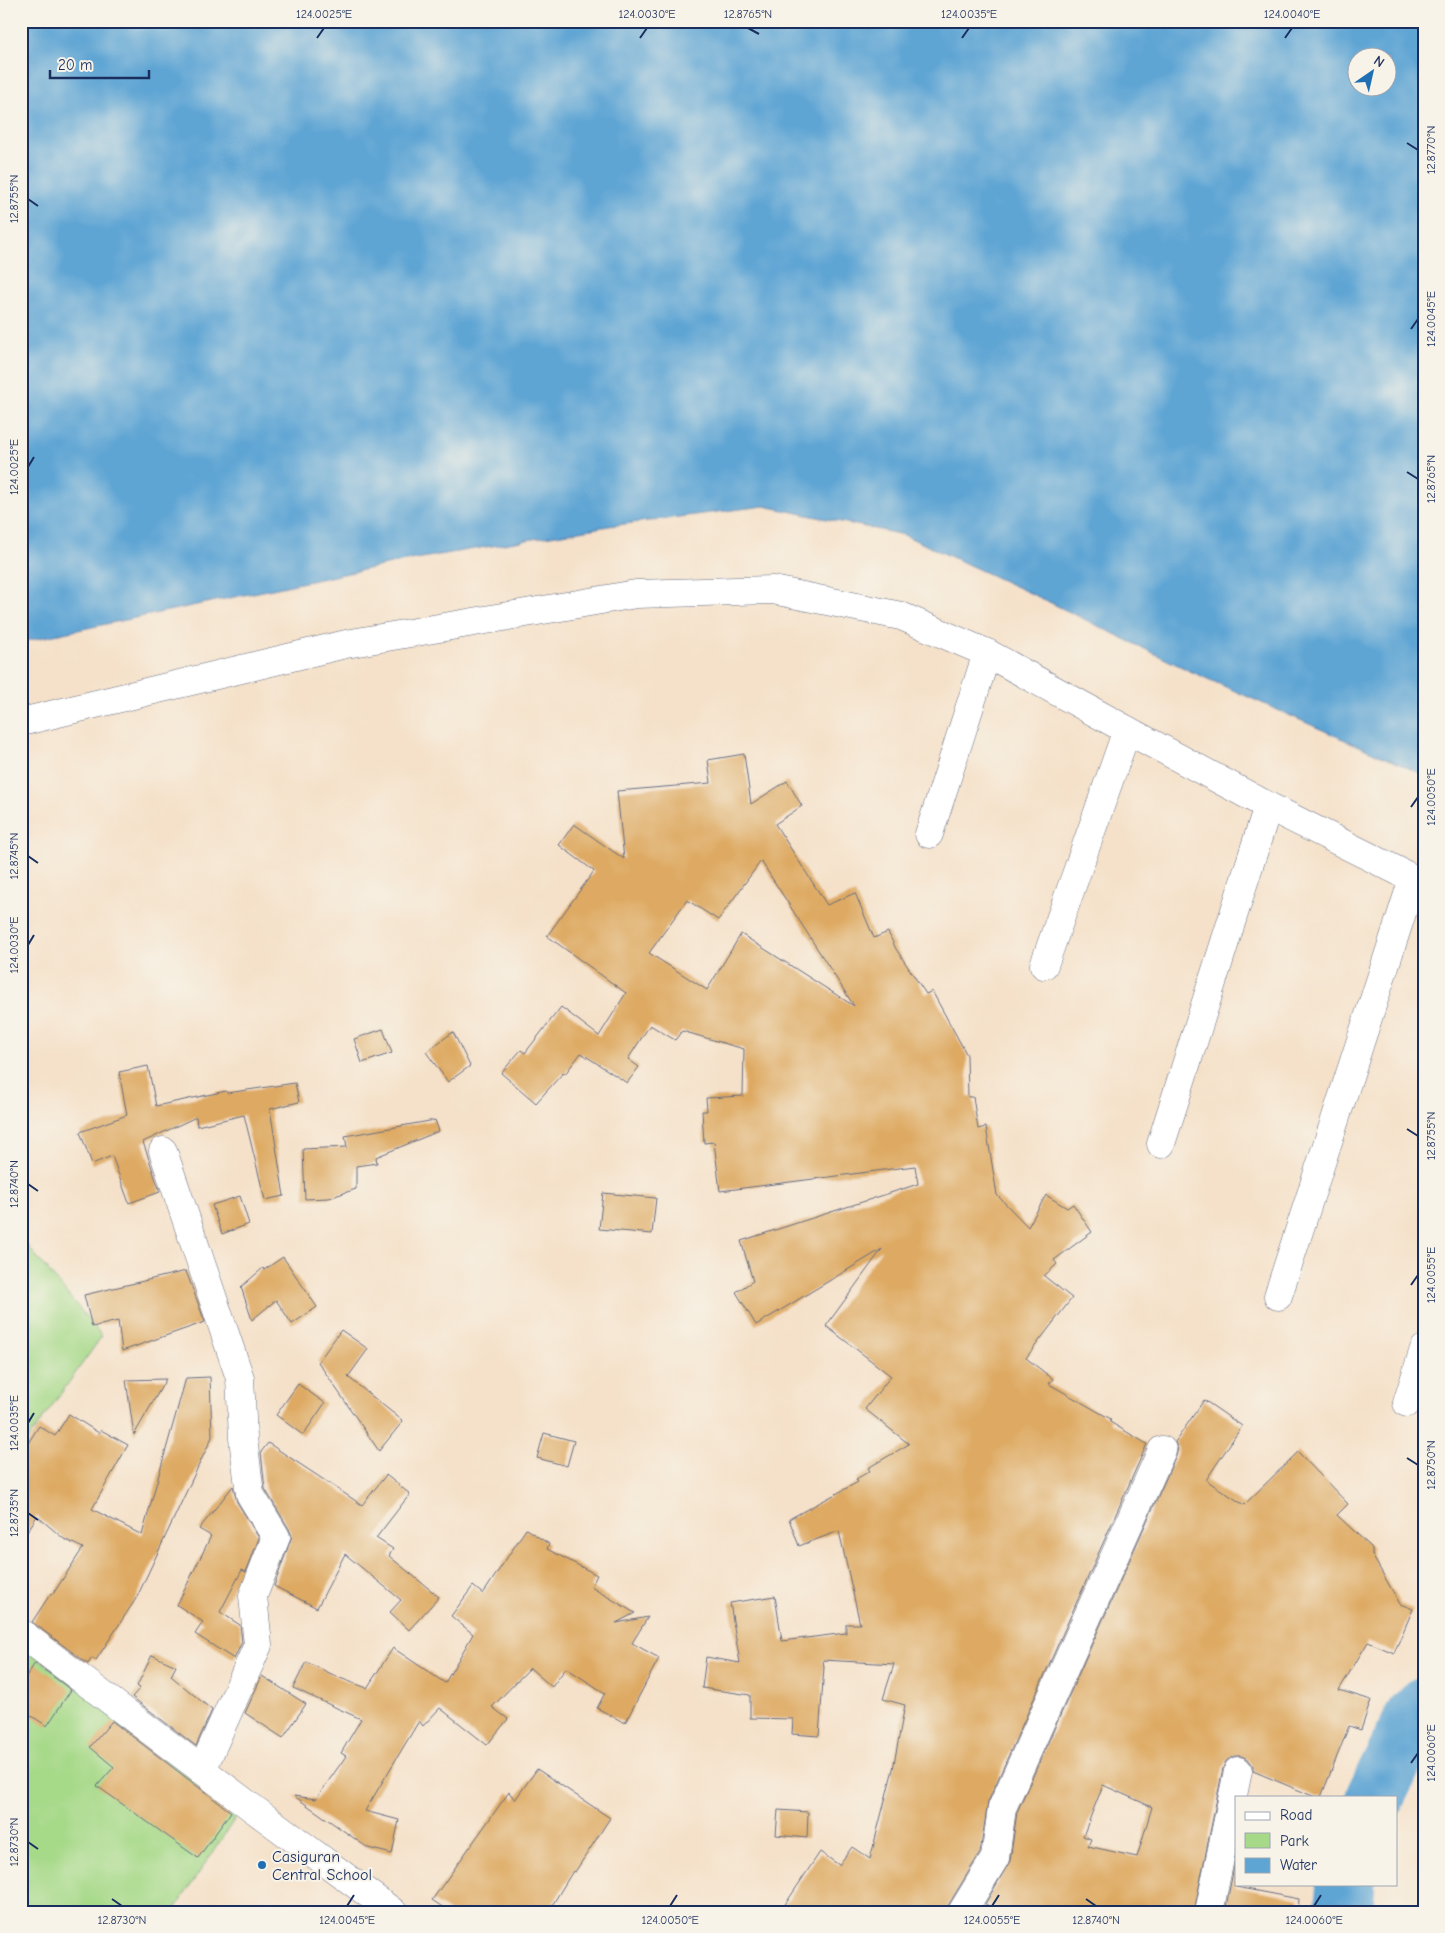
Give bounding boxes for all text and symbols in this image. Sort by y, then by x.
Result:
text: 124.0025°E [296,7,352,21]
text: 124.0030°E [619,7,675,21]
text: 12.8765°N [724,7,772,21]
text: 124.0035°E [941,7,997,21]
text: 124.0040°E [1264,7,1320,21]
scale bar [50,48,149,80]
north arrow [1348,48,1398,98]
text: N [1370,52,1388,71]
text: 20 m [58,56,92,74]
text: 12.8770°N [1424,126,1438,174]
text: 12.8755°N [7,175,21,223]
text: 124.0045°E [1424,291,1438,347]
text: 124.0025°E [7,439,21,495]
text: 12.8765°N [1424,455,1438,503]
text: 124.0050°E [1424,768,1438,826]
text: 12.8745°N [7,833,21,879]
text: 124.0030°E [7,917,21,973]
text: 12.8755°N [1424,1112,1438,1160]
text: 12.8740°N [7,1160,21,1208]
text: 124.0055°E [1424,1247,1438,1303]
text: 124.0035°E [7,1395,21,1451]
text: 12.8750°N [1424,1440,1438,1490]
text: 12.8735°N [7,1489,21,1537]
text: 124.0060°E [1424,1724,1438,1782]
legend [1235,1796,1398,1886]
text: Road [1280,1806,1312,1824]
text: 12.8730°N [7,1818,21,1866]
text: Park [1280,1832,1309,1850]
place label: Casiguran Central School [272,1848,372,1884]
text: Water [1280,1856,1317,1874]
marker: Casiguran Central School [256,1859,268,1871]
text: 12.8730°N [98,1913,146,1927]
text: 124.0045°E [319,1913,375,1927]
text: 124.0050°E [641,1913,699,1927]
text: 124.0055°E [964,1913,1020,1927]
text: 12.8740°N [1072,1913,1120,1927]
text: 124.0060°E [1285,1913,1343,1927]

